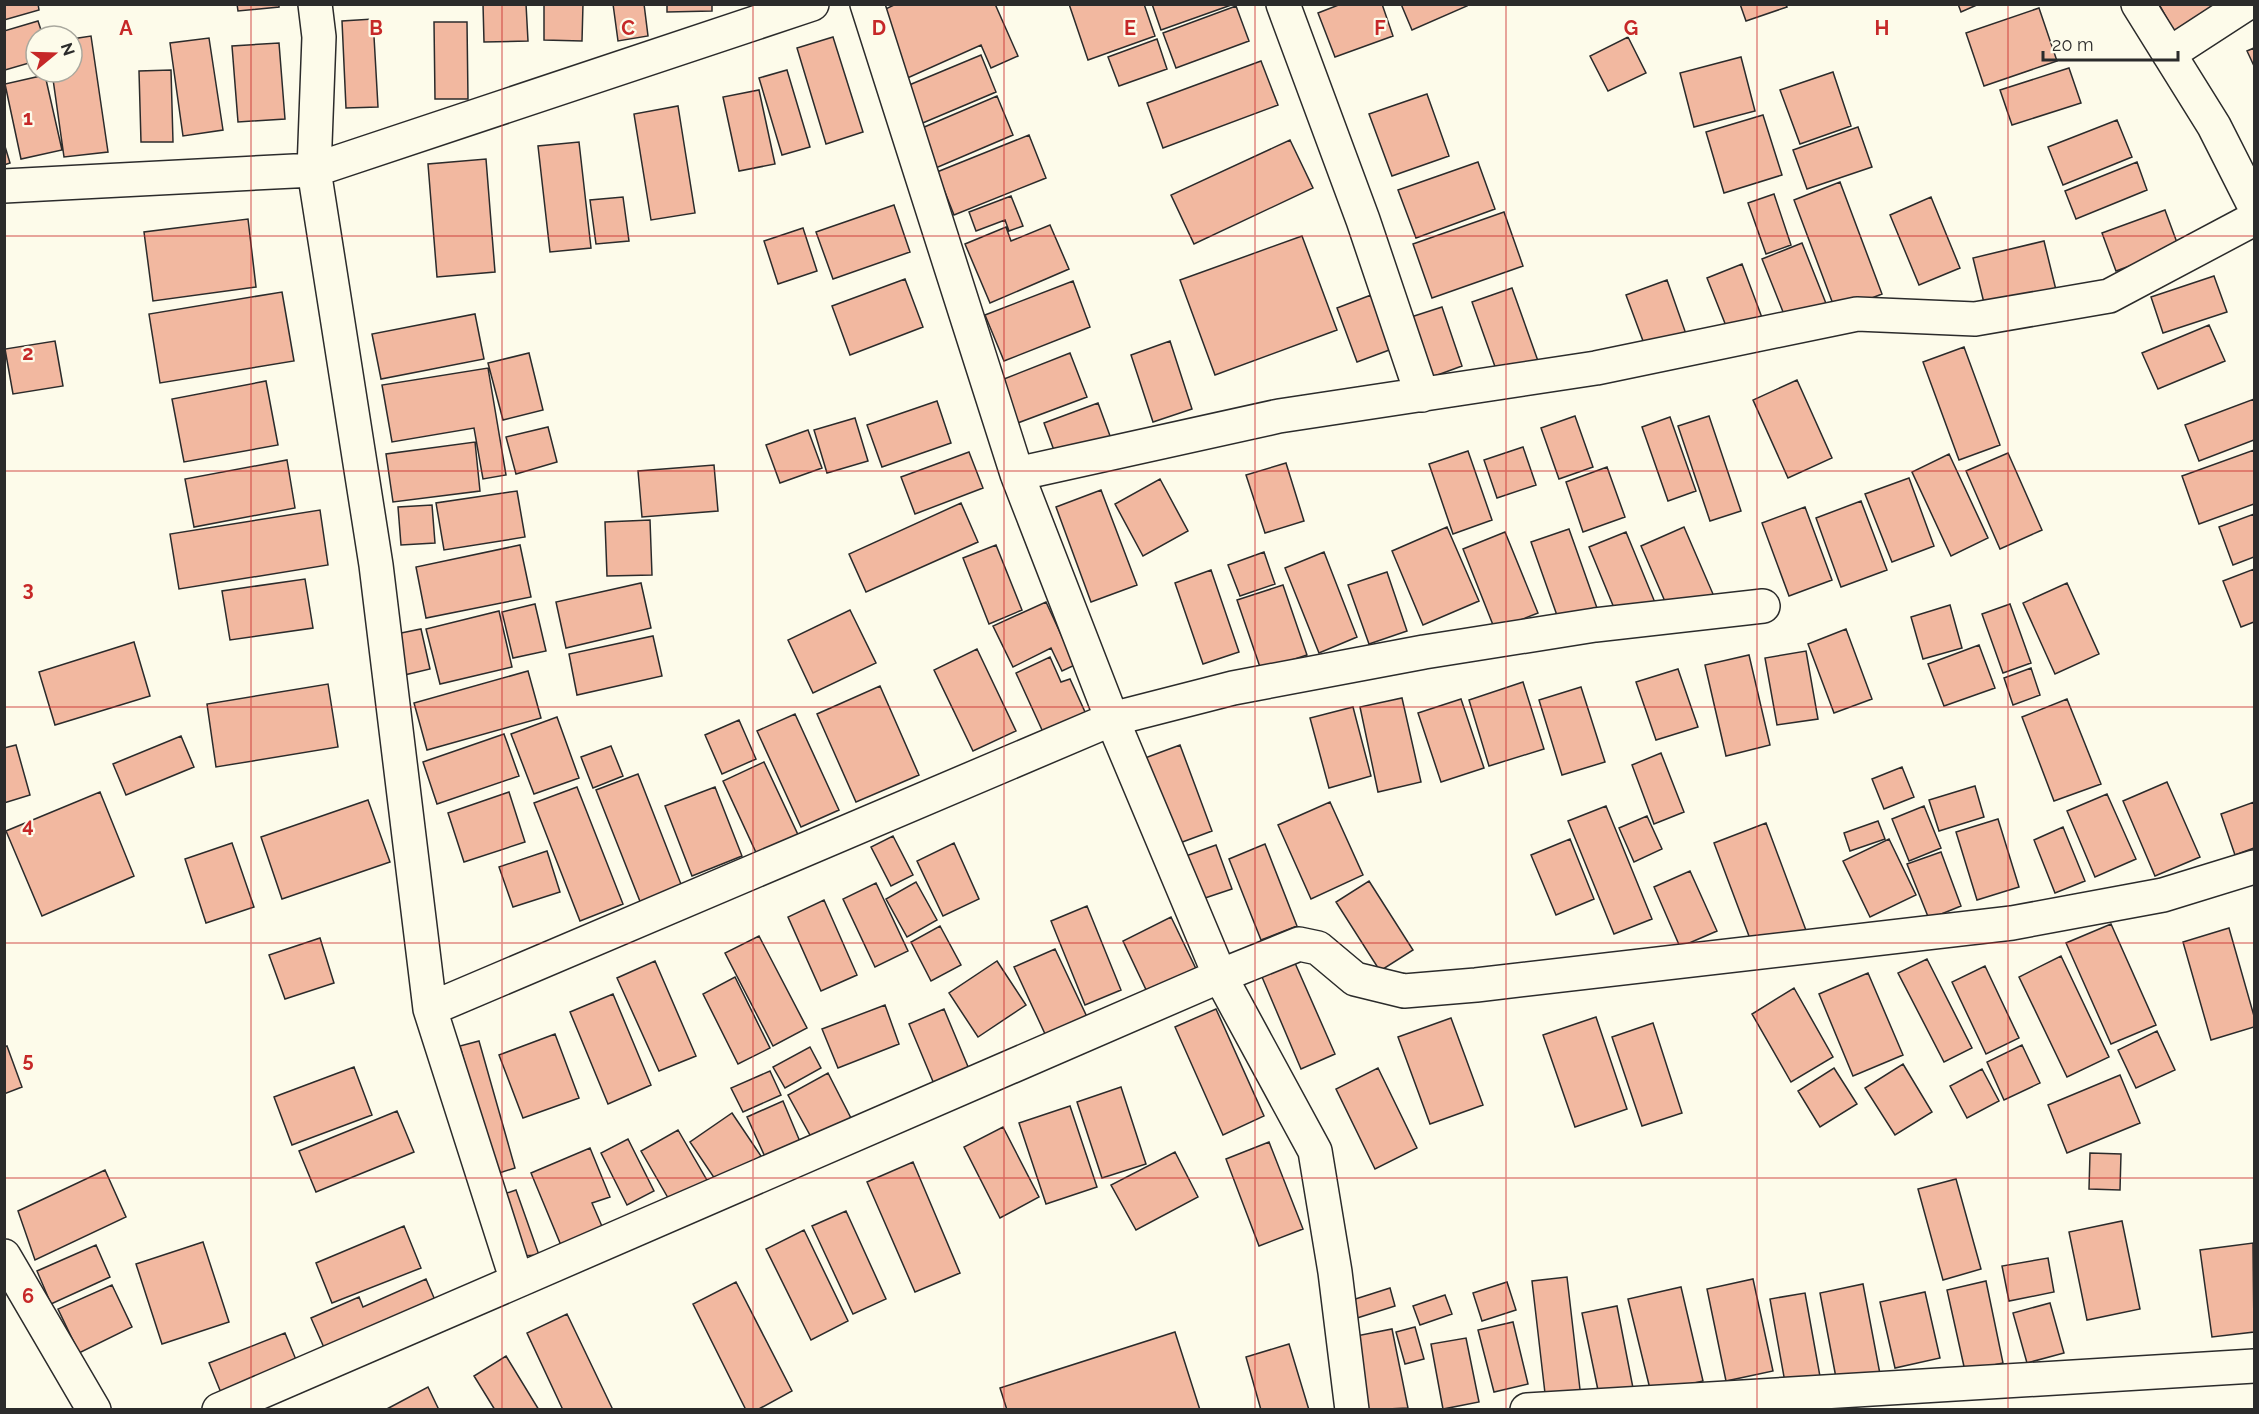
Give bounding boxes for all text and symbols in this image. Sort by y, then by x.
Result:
text: A [119,16,133,40]
text: B [369,16,383,40]
text: C [621,16,635,40]
text: D [872,16,886,40]
text: E [1124,16,1136,40]
text: F [1374,16,1386,40]
text: G [1624,16,1638,40]
text: H [1875,16,1889,40]
north arrow [24,24,84,84]
scale bar [2043,24,2178,62]
text: 20 m [2052,34,2094,55]
text: N [57,40,79,58]
text: 1 [23,106,33,130]
text: 2 [22,341,34,365]
text: 3 [22,577,34,601]
text: 4 [22,813,34,837]
text: 5 [22,1048,34,1072]
text: 6 [22,1284,34,1308]

